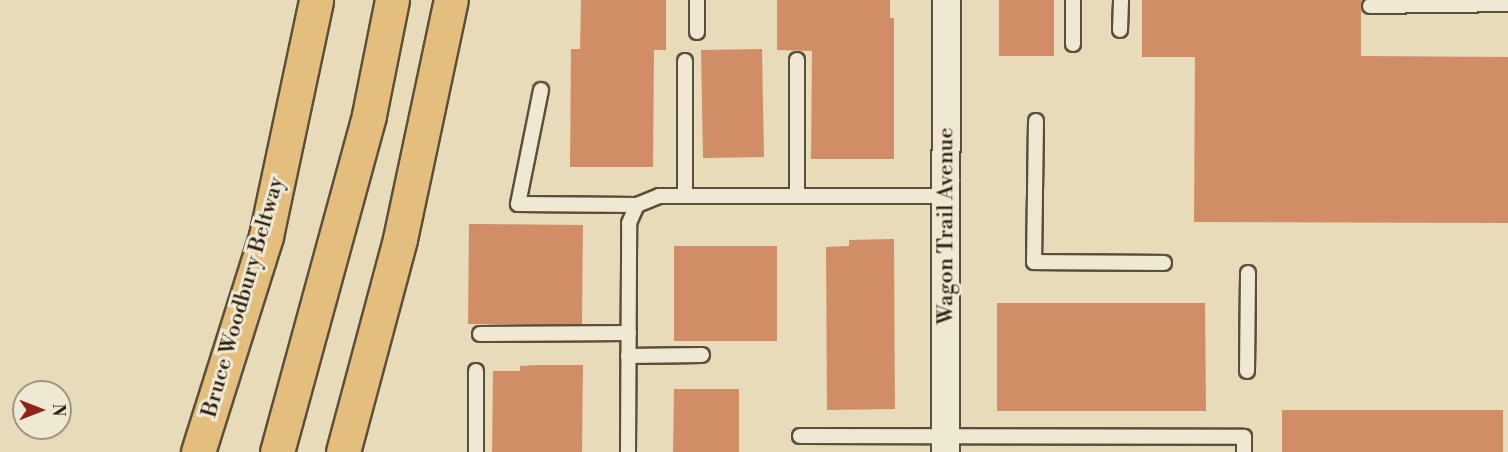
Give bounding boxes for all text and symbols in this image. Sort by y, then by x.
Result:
street label: Wagon Trail Avenue [933,128,959,324]
street label: Bruce Woodbury Beltway [196,174,290,420]
north arrow [12,380,72,440]
text: N [48,404,68,416]

